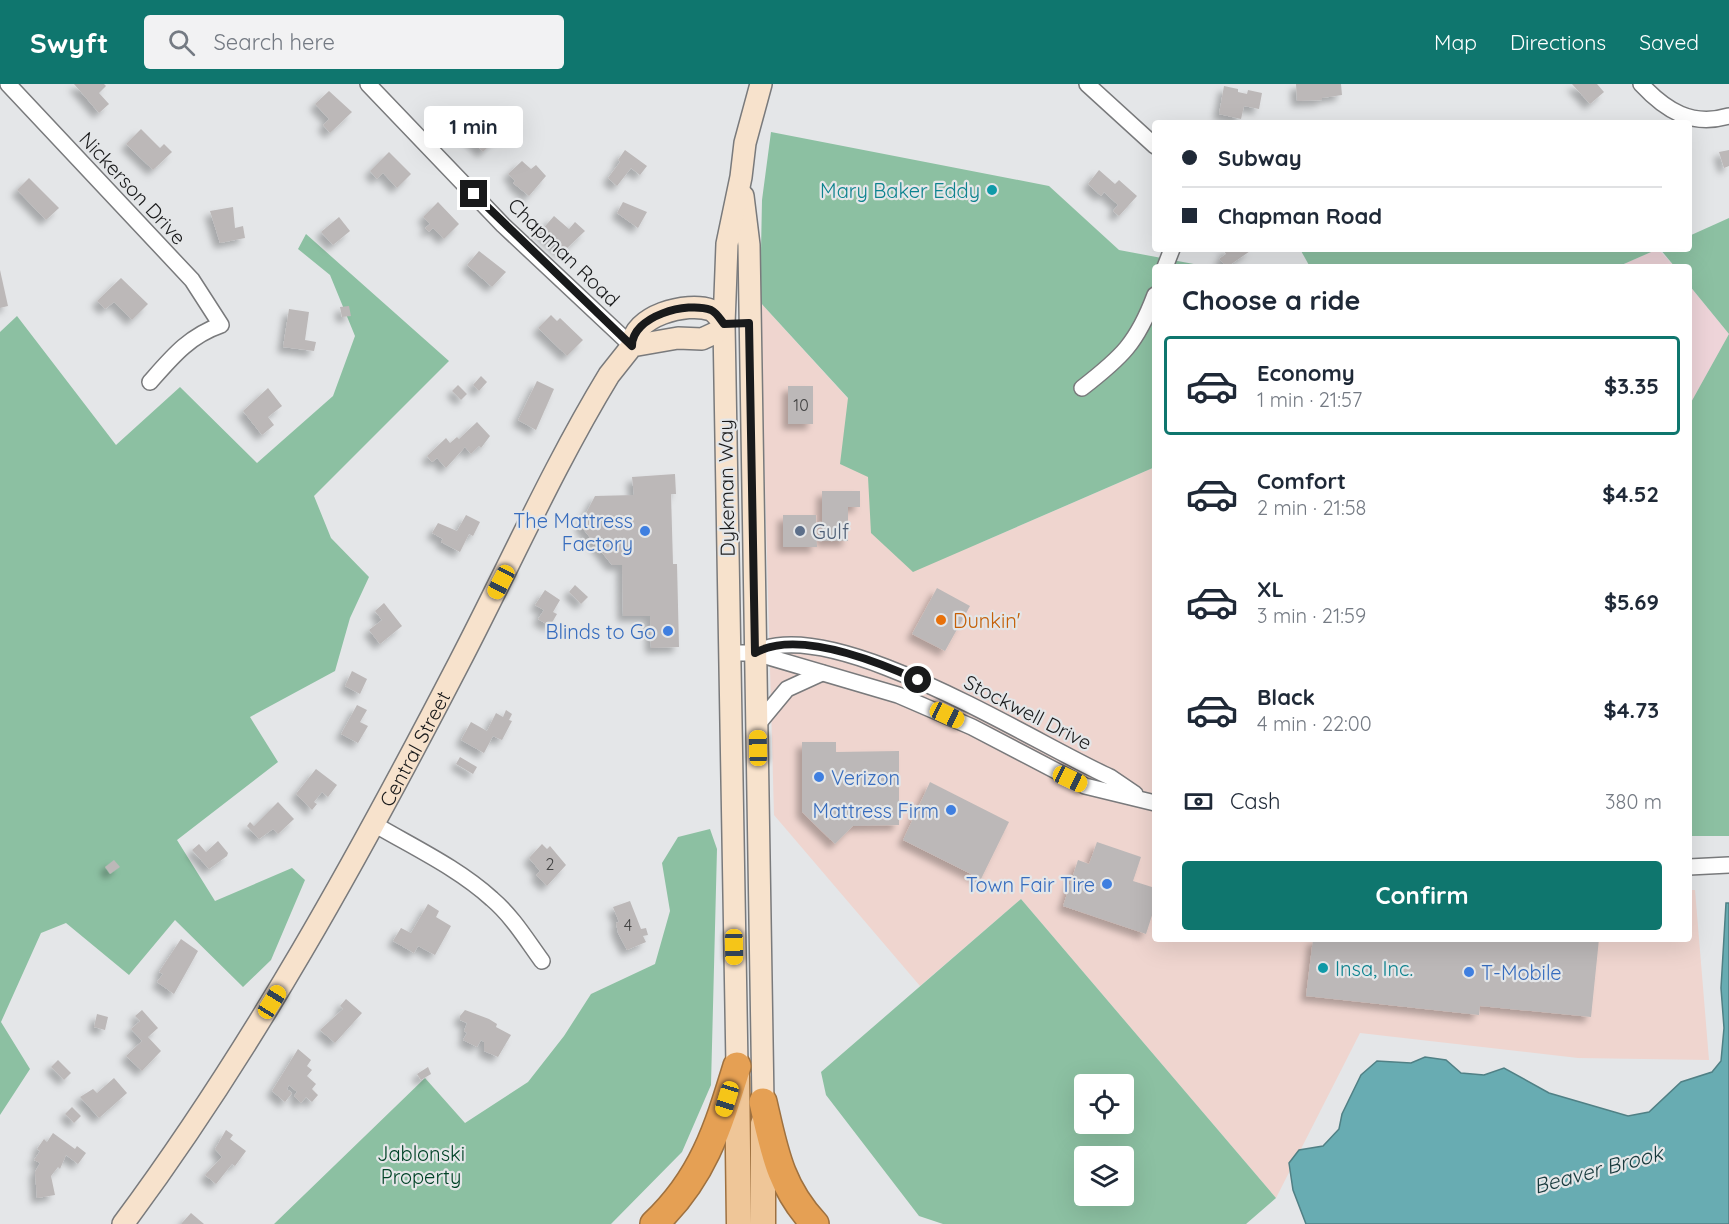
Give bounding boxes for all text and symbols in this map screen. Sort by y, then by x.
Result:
search box [144,15,564,69]
text: Swyft [30,25,108,60]
icon: search [165,26,198,59]
text: Search here [213,28,335,56]
text: Map [1434,29,1477,55]
text: Directions [1510,29,1606,55]
text: Saved [1639,29,1699,55]
callout: 1 min [424,107,524,149]
text: 1 min [449,114,498,139]
street label: Nickerson Drive [74,126,192,250]
text: Subway [1218,144,1302,172]
place label: Mary Baker Eddy [820,178,980,203]
route end [460,180,487,207]
marker: Mary Baker Eddy [985,183,999,197]
street label: Chapman Road [503,192,625,312]
text: Chapman Road [1218,202,1382,230]
text: Choose a ride [1182,283,1360,317]
icon: car [1185,359,1239,413]
text: Economy [1257,359,1355,387]
text: $3.35 [1604,372,1659,400]
text: 1 min · 21:57 [1257,387,1362,412]
house number: 10 [793,395,809,415]
street label: Dykeman Way [712,419,740,557]
icon: car [1185,467,1239,521]
text: Comfort [1257,467,1346,495]
text: $4.52 [1602,480,1659,508]
text: 2 min · 21:58 [1257,495,1366,520]
place label: The Mattress Factory [513,508,633,556]
place label: Gulf [812,519,849,544]
marker: The Mattress Factory [638,524,652,538]
marker: Gulf [793,524,807,538]
car [485,562,517,602]
icon: car [1185,575,1239,629]
text: XL [1257,575,1284,603]
text: $5.69 [1604,588,1659,616]
text: 3 min · 21:59 [1257,603,1366,628]
place label: Dunkin' [953,608,1021,633]
marker: Dunkin' [934,613,948,627]
place label: Blinds to Go [545,619,656,644]
marker: Blinds to Go [661,624,675,638]
route start [904,666,931,693]
street label: Stockwell Drive [960,669,1096,755]
icon: car [1185,683,1239,737]
text: Black [1257,683,1315,711]
street label: Central Street [373,686,455,811]
text: $4.73 [1604,696,1659,724]
car [927,699,967,731]
text: 4 min · 22:00 [1257,711,1372,736]
car [749,730,767,766]
car [1050,763,1090,795]
place label: Verizon [831,765,900,790]
marker: Verizon [812,770,826,784]
icon: cash [1182,785,1215,818]
text: Cash [1230,787,1281,815]
text: 380 m [1605,789,1662,814]
place label: Mattress Firm [812,798,939,823]
marker: Mattress Firm [944,803,958,817]
house number: 2 [546,854,555,874]
button: Confirm [1182,861,1662,930]
place label: Town Fair Tire [966,872,1095,897]
marker: Town Fair Tire [1100,877,1114,891]
house number: 4 [624,915,632,935]
car [725,929,743,965]
place label: Insa, Inc. [1335,956,1413,981]
place label: T-Mobile [1481,960,1562,985]
marker: Insa, Inc. [1316,961,1330,975]
marker: T-Mobile [1462,965,1476,979]
car [255,982,289,1022]
map controls [1074,1074,1134,1206]
button: locate [1074,1074,1134,1134]
car [713,1079,741,1119]
water label: Beaver Brook [1531,1139,1667,1199]
park label: Jablonski Property [377,1141,465,1189]
button: layers [1074,1146,1134,1206]

